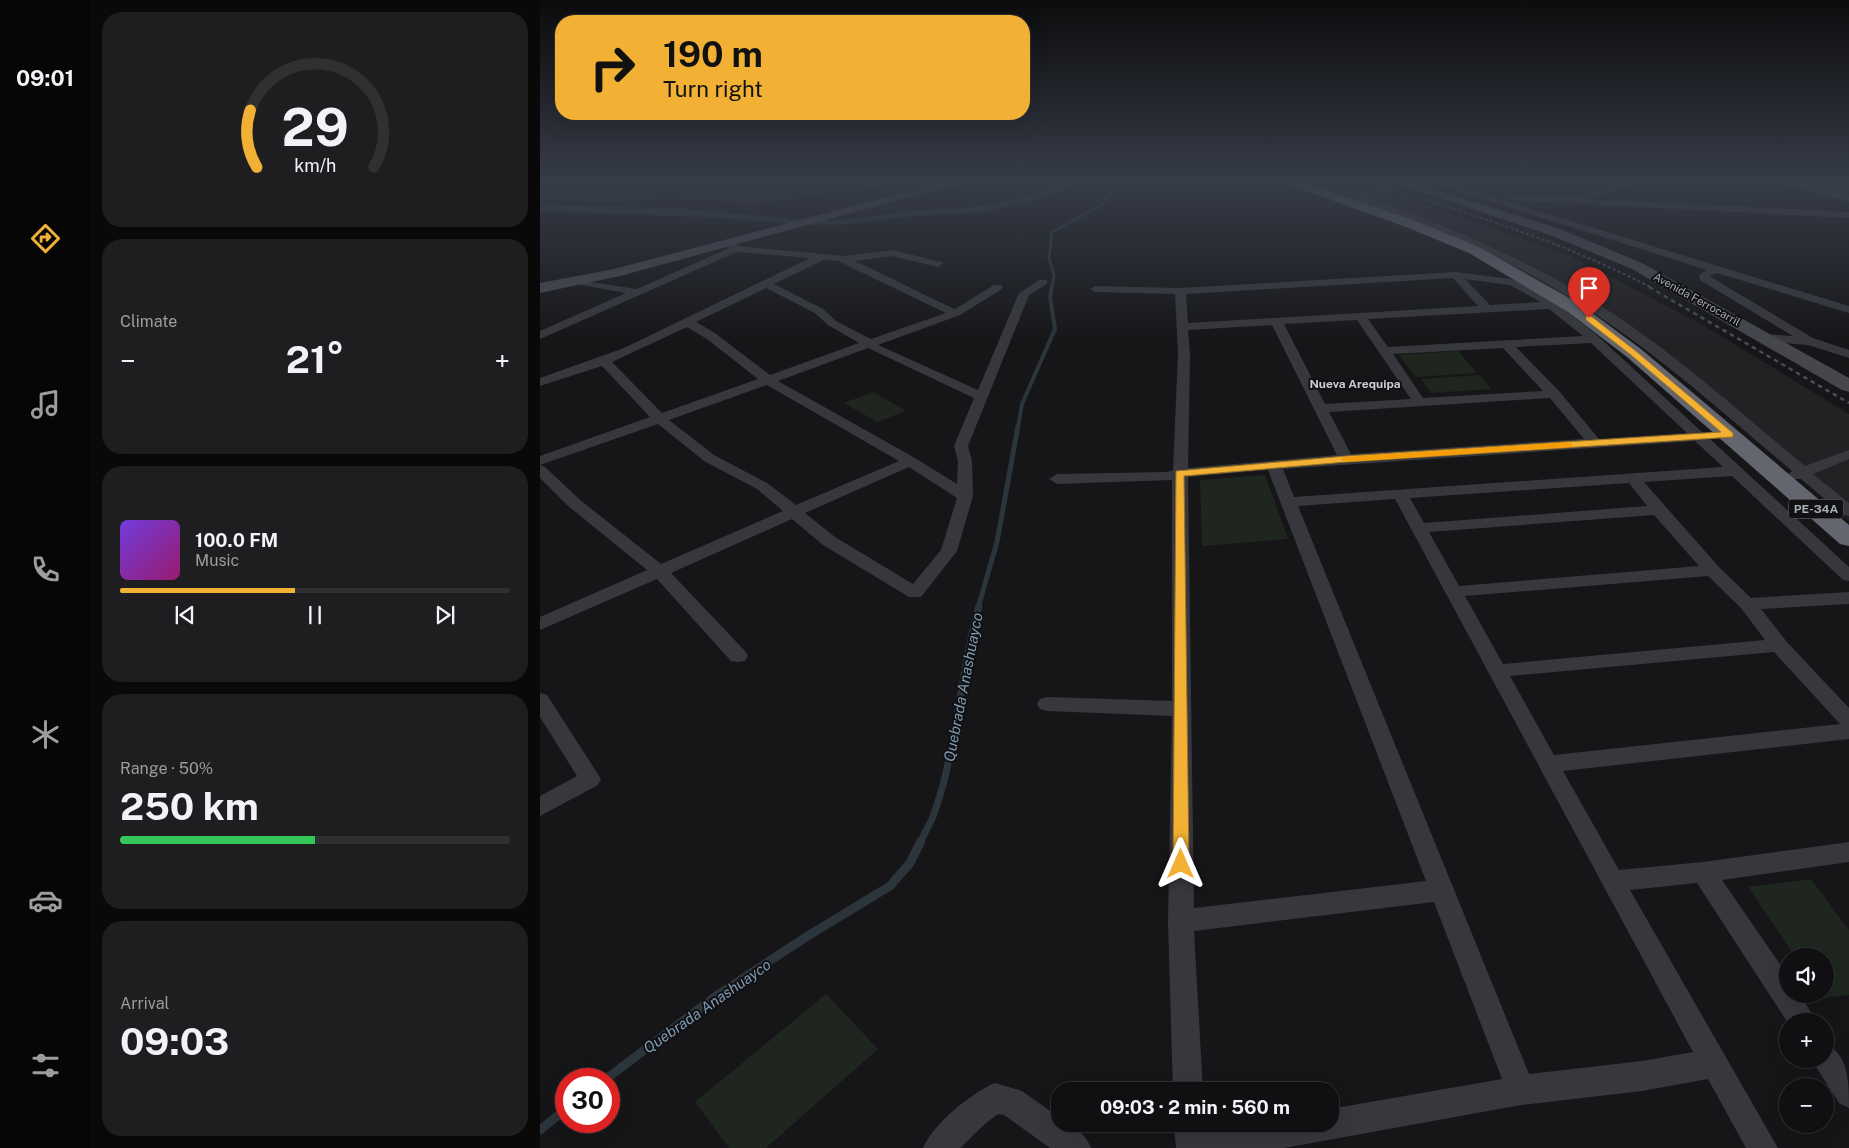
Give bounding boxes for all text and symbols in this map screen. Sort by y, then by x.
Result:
text: 190 m [663,34,763,75]
icon: right [580,35,645,100]
text: 09:01 [16,65,74,91]
text: Turn right [663,76,763,102]
text: 29 [281,97,349,158]
text: km/h [294,155,336,176]
icon: directions [28,221,63,256]
pin [1568,267,1610,318]
street label: Avenida Ferrocarril [1652,270,1742,328]
icon: arrive [1575,274,1603,302]
text: Climate [120,312,177,331]
text: 21° [286,337,344,382]
text: − [120,344,136,377]
text: + [494,344,510,377]
district label: Nueva Arequipa [1309,377,1401,391]
icon: music [28,387,63,422]
road number: PE-34A [1788,499,1844,518]
text: 100.0 FM [195,529,278,551]
text: Music [195,551,239,570]
icon: phone [28,552,63,587]
icon: previous [171,601,199,629]
icon: pause [301,601,329,629]
icon: next [431,601,459,629]
water label: Quebrada Anashuayco [940,611,986,763]
icon: climate [28,717,63,752]
text: Range · 50% [120,759,213,778]
text: 250 km [120,784,259,829]
position arrow [1154,837,1206,889]
icon: car [28,883,63,918]
map controls [1779,948,1834,1133]
button: sound [1779,948,1834,1003]
water label: Quebrada Anashuayco [640,956,774,1056]
text: Arrival [120,994,169,1013]
button: + [1779,1013,1834,1068]
text: 09:03 [120,1019,229,1064]
icon: filters [28,1048,63,1083]
speed limit sign: 30 [555,1068,620,1133]
button: − [1779,1078,1834,1133]
text: 09:03 · 2 min · 560 m [1100,1096,1290,1118]

